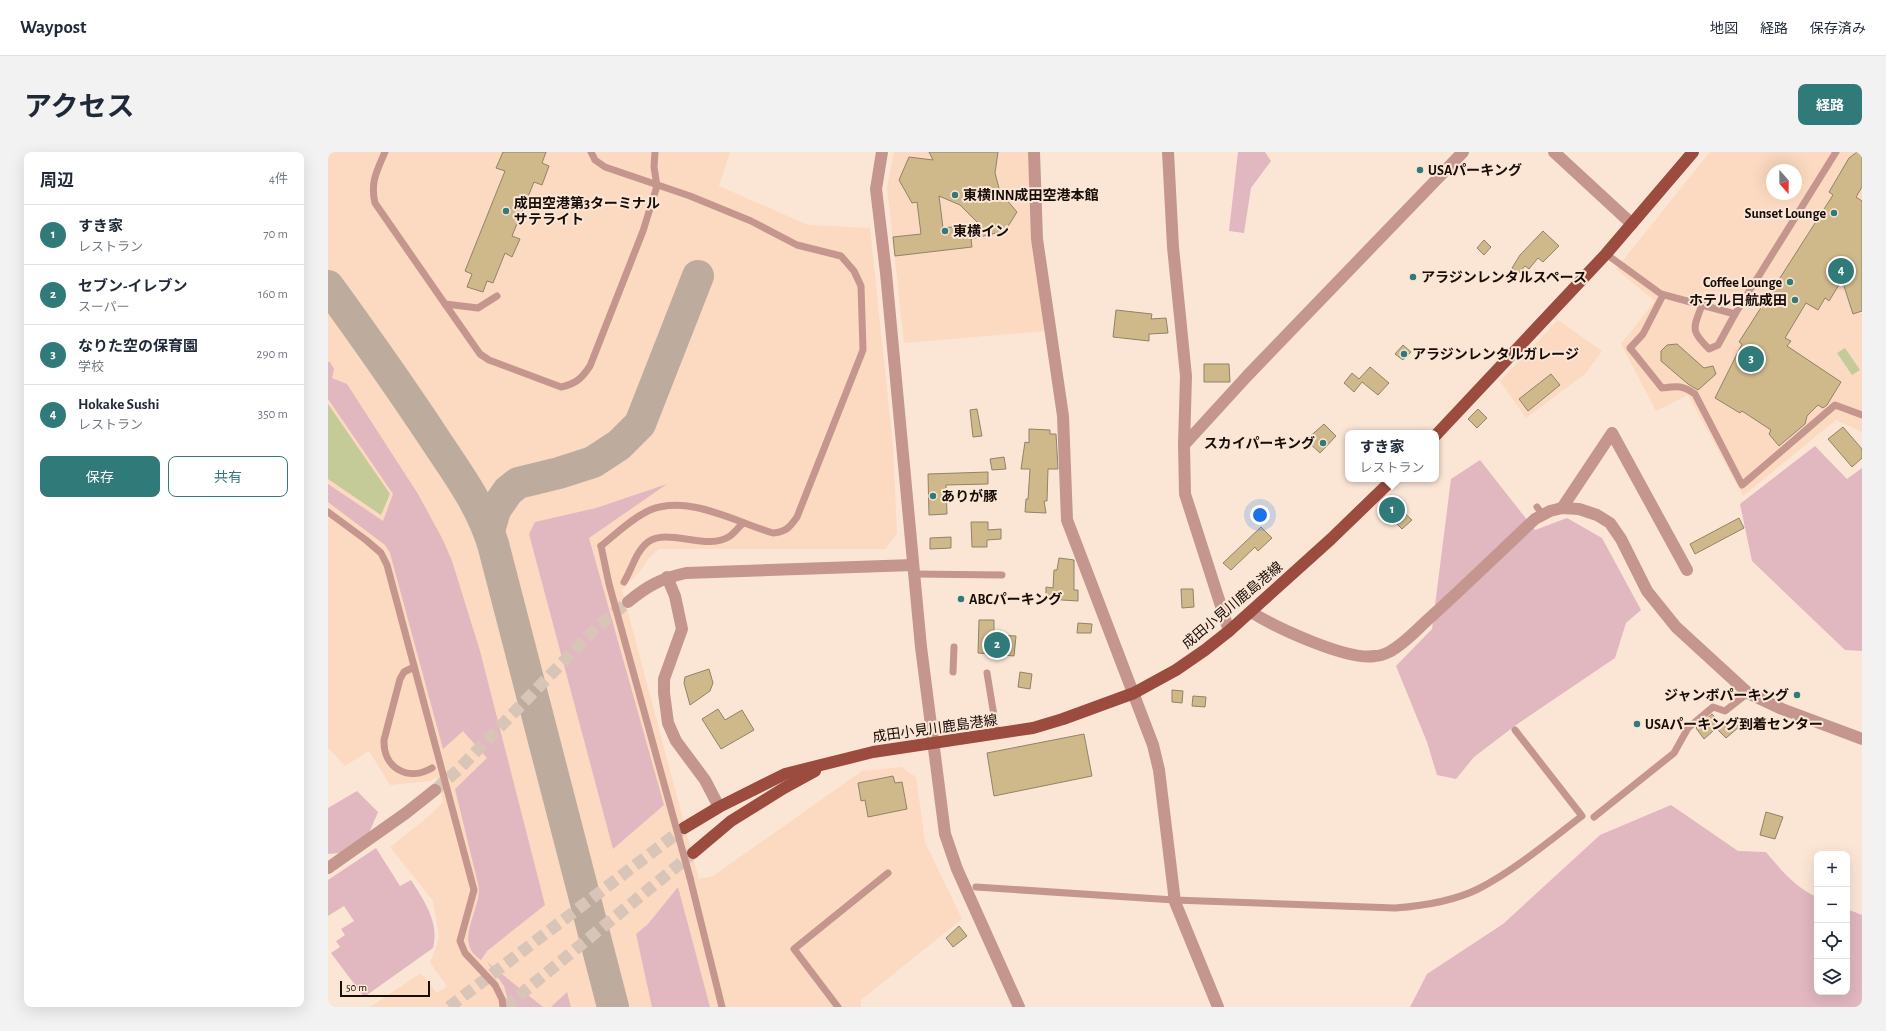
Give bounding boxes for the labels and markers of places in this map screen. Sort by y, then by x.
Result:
place label: USAパーキング [1428,162,1522,178]
marker: USAパーキング [1415,165,1425,175]
place label: 東横INN成田空港本館 [963,187,1099,203]
marker: 東横INN成田空港本館 [950,190,960,200]
place label: 成田空港第3ターミナル サテライト [514,195,660,227]
marker: 成田空港第3ターミナル サテライト [501,206,511,216]
place label: Sunset Lounge [1745,207,1826,221]
marker: Sunset Lounge [1829,208,1839,218]
place label: 東横イン [953,223,1009,239]
marker: 東横イン [940,226,950,236]
pin: 4 [1828,256,1854,286]
place label: アラジンレンタルスペース [1421,270,1587,285]
marker: アラジンレンタルスペース [1408,272,1418,282]
place label: Coffee Lounge [1703,276,1782,290]
marker: Coffee Lounge [1785,277,1795,287]
place label: ホテル日航成田 [1689,292,1787,308]
marker: ホテル日航成田 [1790,295,1800,305]
pin: 3 [1738,344,1764,374]
place label: アラジンレンタルガレージ [1412,347,1579,362]
marker: アラジンレンタルガレージ [1399,349,1409,359]
place label: スカイパーキング [1204,435,1315,451]
marker: スカイパーキング [1318,438,1328,448]
place label: ありが豚 [941,488,998,504]
marker: ありが豚 [928,491,938,501]
pin: 1 [1379,495,1405,525]
place label: ABCパーキング [969,591,1062,607]
marker: ABCパーキング [956,594,966,604]
pin: 2 [984,630,1010,660]
place label: ジャンボパーキング [1664,687,1789,703]
marker: ジャンボパーキング [1792,690,1802,700]
place label: USAパーキング到着センター [1645,716,1823,732]
marker: USAパーキング到着センター [1632,719,1642,729]

